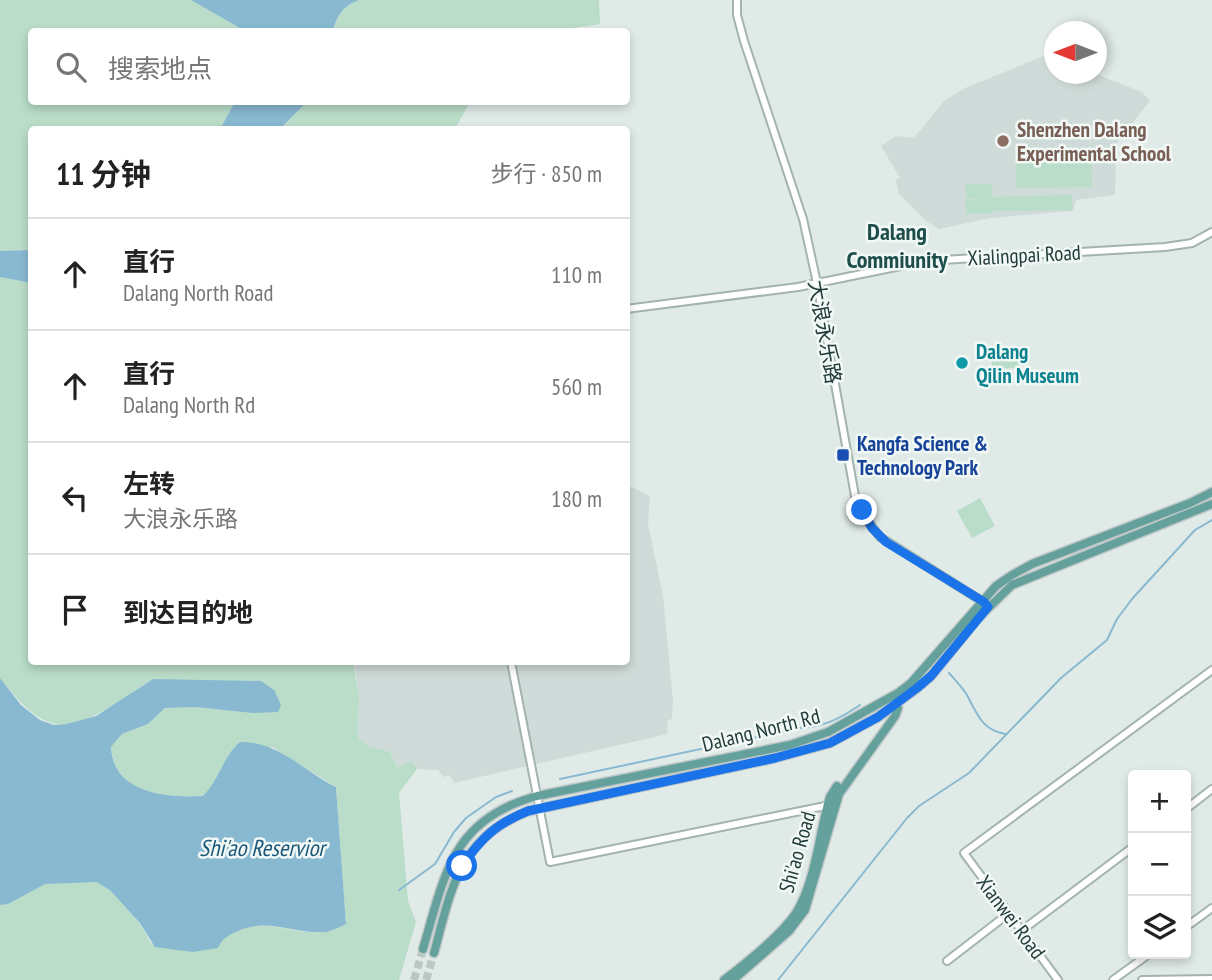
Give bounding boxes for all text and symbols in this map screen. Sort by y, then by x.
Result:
north arrow [1044,21,1107,84]
search box [28,28,630,105]
icon: search [52,48,90,86]
text: 搜索地点 [108,52,212,85]
place label: Shenzhen Dalang Experimental School [1017,116,1172,167]
marker: Shenzhen Dalang Experimental School [995,133,1011,149]
text: 11 分钟 [56,154,151,193]
text: 步行 · 850 m [490,159,602,188]
district label: Dalang Commiunity [846,216,948,275]
street label: Xialingpai Road [967,239,1081,271]
text: 直行 [123,245,175,278]
icon: ahead [56,255,94,293]
text: 110 m [551,260,602,289]
text: Dalang North Road [123,278,273,307]
street label: 大浪永乐路 [803,278,847,386]
place label: Dalang Qilin Museum [976,338,1079,389]
marker: Dalang Qilin Museum [954,355,970,371]
text: 直行 [123,357,175,390]
icon: ahead [56,367,94,405]
text: 560 m [551,372,602,401]
text: Dalang North Rd [123,390,255,419]
place label: Kangfa Science & Technology Park [857,430,988,481]
marker: Kangfa Science & Technology Park [835,447,851,463]
text: 左转 [123,467,175,500]
icon: left [56,479,94,517]
text: 180 m [551,484,602,513]
route end [846,494,877,525]
text: 大浪永乐路 [123,504,238,533]
icon: arrive [56,591,94,629]
text: 到达目的地 [123,596,253,629]
street label: Dalang North Rd [699,702,823,758]
map controls [1128,770,1191,959]
button: + [1128,770,1191,833]
street label: Shi'ao Road [773,808,821,896]
water label: Shi'ao Reservior [199,833,328,862]
button: − [1128,833,1191,896]
route start [446,850,477,881]
street label: Xianwei Road [971,870,1051,964]
button: layers [1128,896,1191,959]

